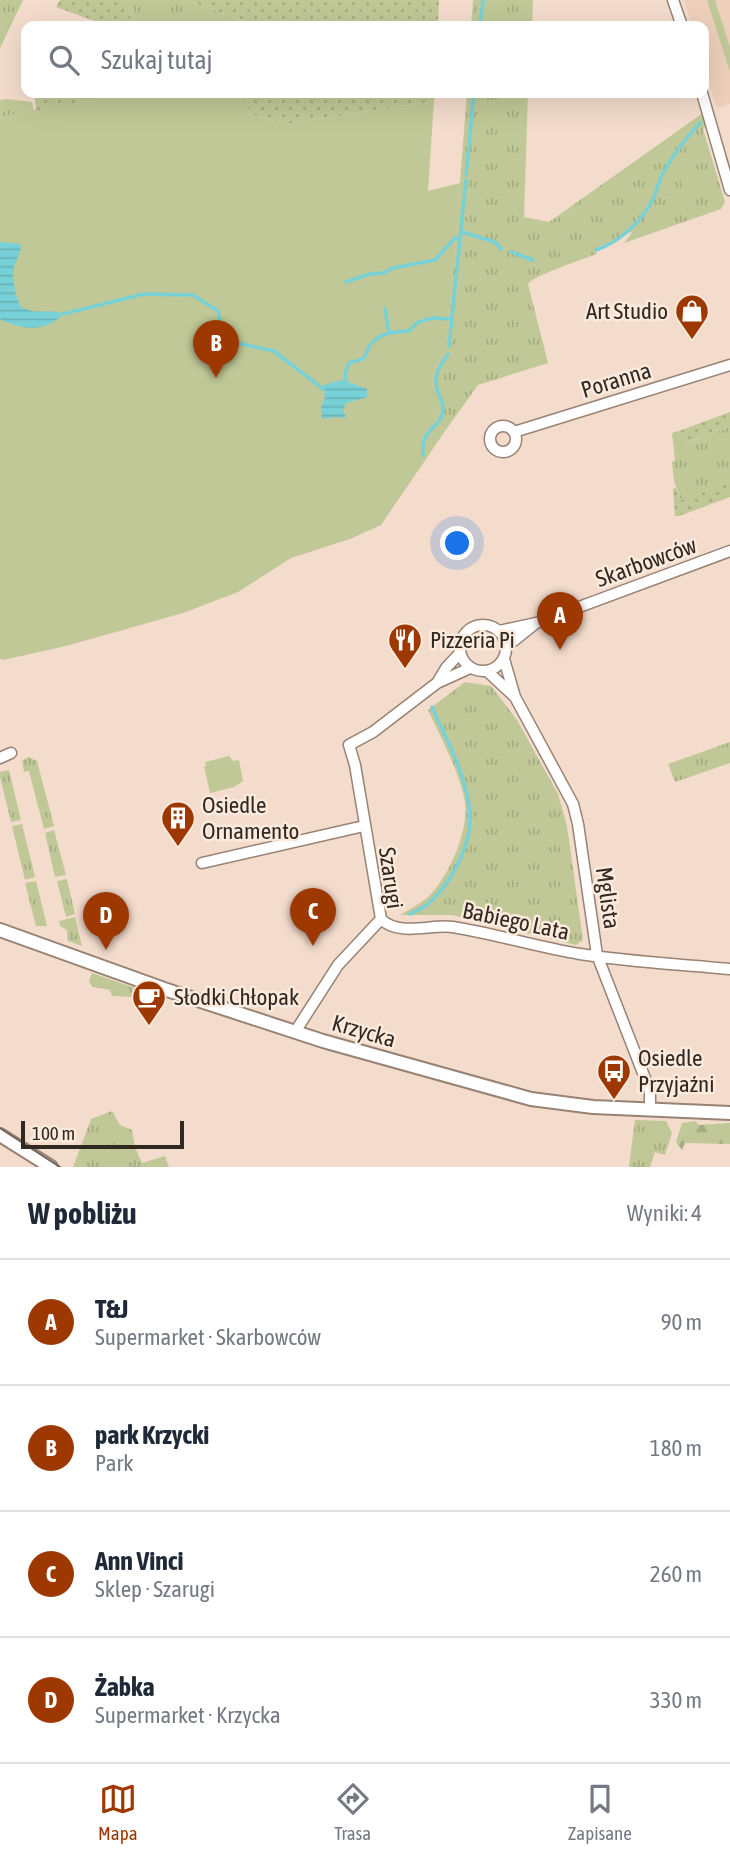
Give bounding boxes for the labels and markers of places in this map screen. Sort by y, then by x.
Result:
shop icon: Art Studio [673,292,711,341]
place label: Art Studio [586,298,668,324]
pin: B [193,320,239,378]
pin: A [537,592,583,650]
restaurant icon: Pizzeria Pi [386,621,424,670]
place label: Pizzeria Pi [430,627,515,653]
place label: Osiedle Ornamento [202,792,299,844]
building icon: Osiedle Ornamento [159,799,197,848]
pin: C [290,888,336,946]
pin: D [83,892,129,950]
cafe icon: Słodki Chłopak [130,978,168,1027]
place label: Słodki Chłopak [174,984,299,1010]
place label: Osiedle Przyjaźni [638,1045,715,1097]
bus stop icon: Osiedle Przyjaźni [595,1052,633,1101]

